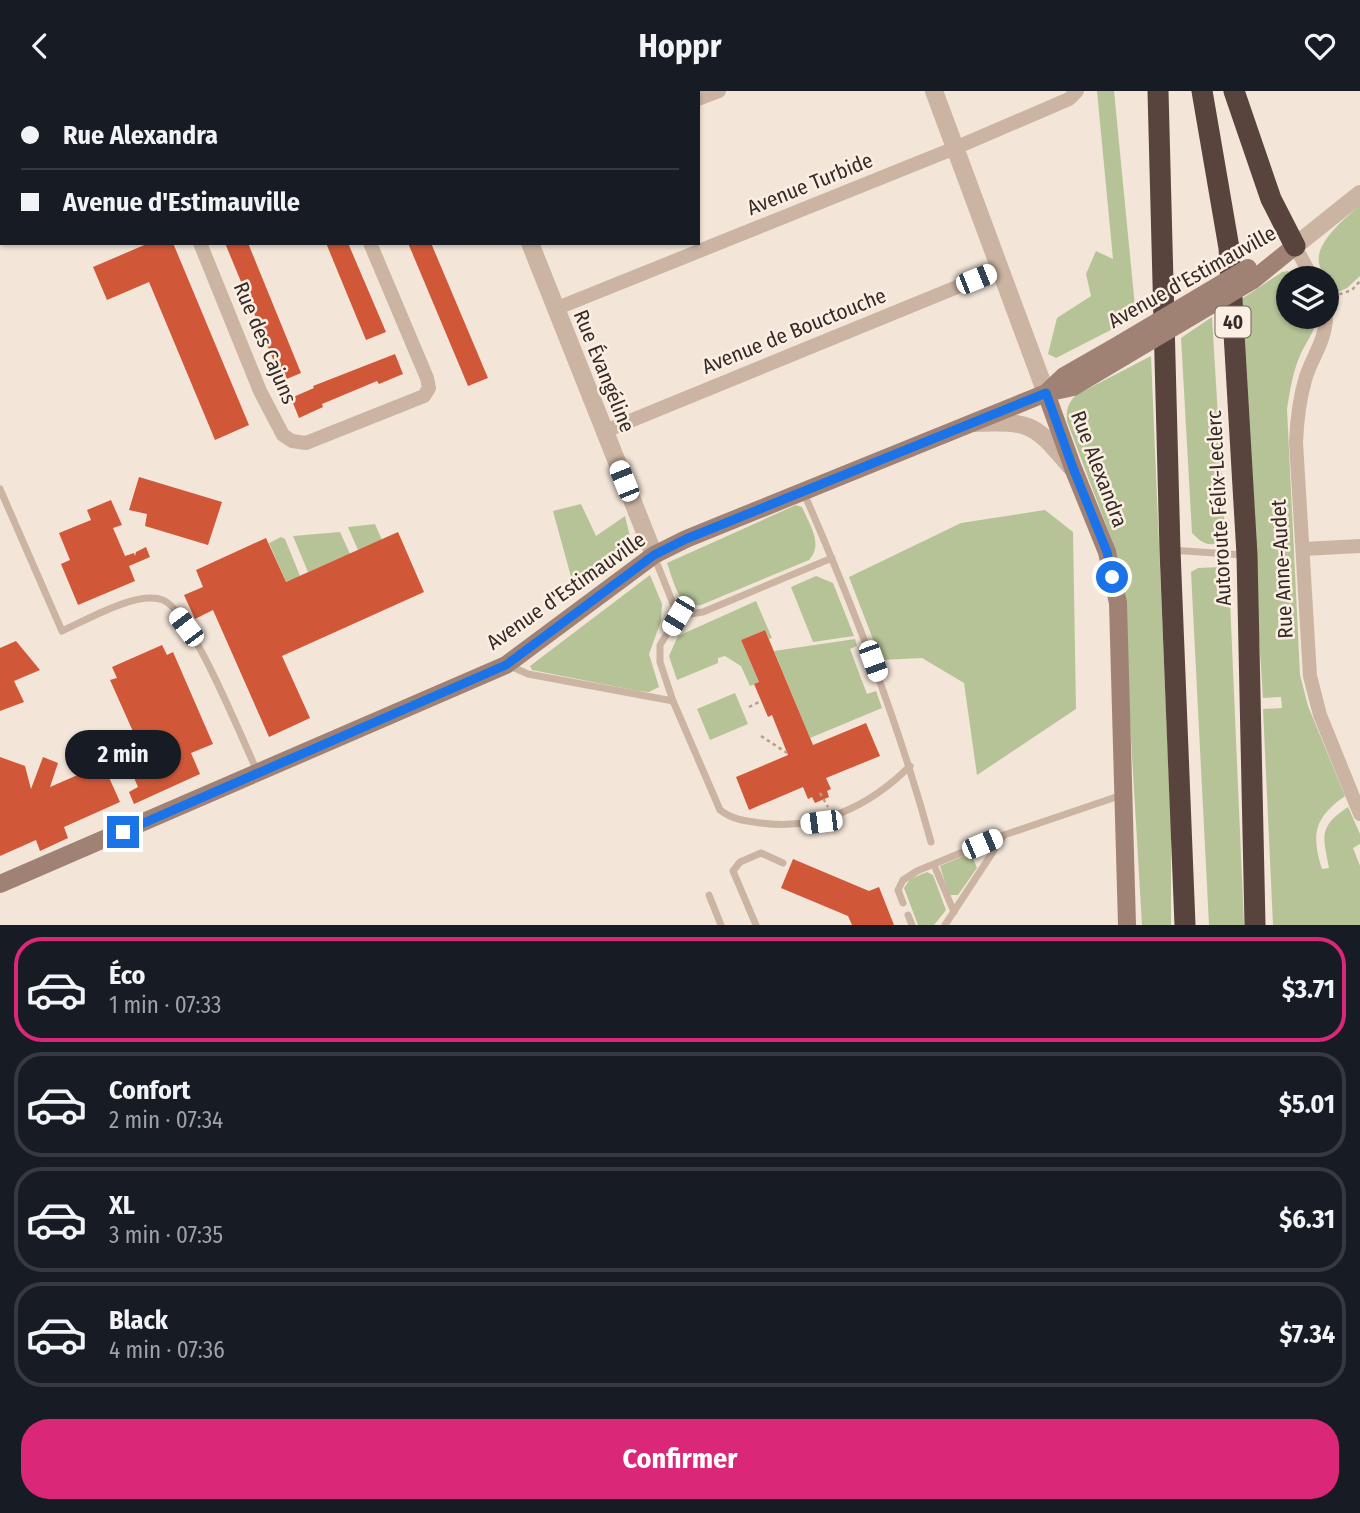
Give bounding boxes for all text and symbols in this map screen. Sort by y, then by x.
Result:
icon: back [21,27,59,65]
text: Hoppr [639,27,721,65]
icon: heart [1301,27,1339,65]
text: Rue Alexandra [63,120,218,151]
street label: Avenue Turbide [743,147,877,221]
text: Avenue d'Estimauville [63,187,300,218]
street label: Avenue d'Estimauville [1104,220,1280,334]
car [953,261,1000,297]
map controls [1276,266,1339,329]
button: layers [1276,266,1339,329]
street label: Rue des Cajuns [228,278,302,408]
street label: Avenue de Bouctouche [698,282,890,380]
street label: Rue Évangéline [568,306,640,436]
road number: 40 [1216,307,1250,337]
street label: Rue Alexandra [1065,407,1133,531]
street label: Autoroute Félix-Leclerc [1201,409,1237,606]
car [607,458,642,504]
street label: Rue Anne-Audet [1265,499,1299,639]
street label: Avenue d'Estimauville [482,526,650,656]
route start [1096,561,1128,593]
car [659,593,698,639]
car [165,604,208,650]
car [856,638,891,684]
callout: 2 min [65,731,181,779]
text: 2 min [98,740,149,768]
car [799,809,844,835]
route end [107,816,139,848]
car [959,826,1006,862]
icon: car [25,958,88,1021]
text: Éco [109,960,146,991]
text: $3.71 [1282,974,1335,1005]
text: 1 min · 07:33 [109,991,221,1019]
icon: car [25,1073,88,1136]
text: Confort [109,1075,190,1106]
text: $5.01 [1279,1089,1335,1120]
text: 2 min · 07:34 [109,1106,223,1134]
icon: car [25,1188,88,1251]
text: XL [109,1190,135,1221]
text: $6.31 [1279,1204,1335,1235]
text: 3 min · 07:35 [109,1221,223,1249]
icon: car [25,1303,88,1366]
text: Black [109,1305,168,1336]
text: $7.34 [1279,1319,1335,1350]
text: 4 min · 07:36 [109,1336,225,1364]
button: Confirmer [21,1419,1339,1499]

